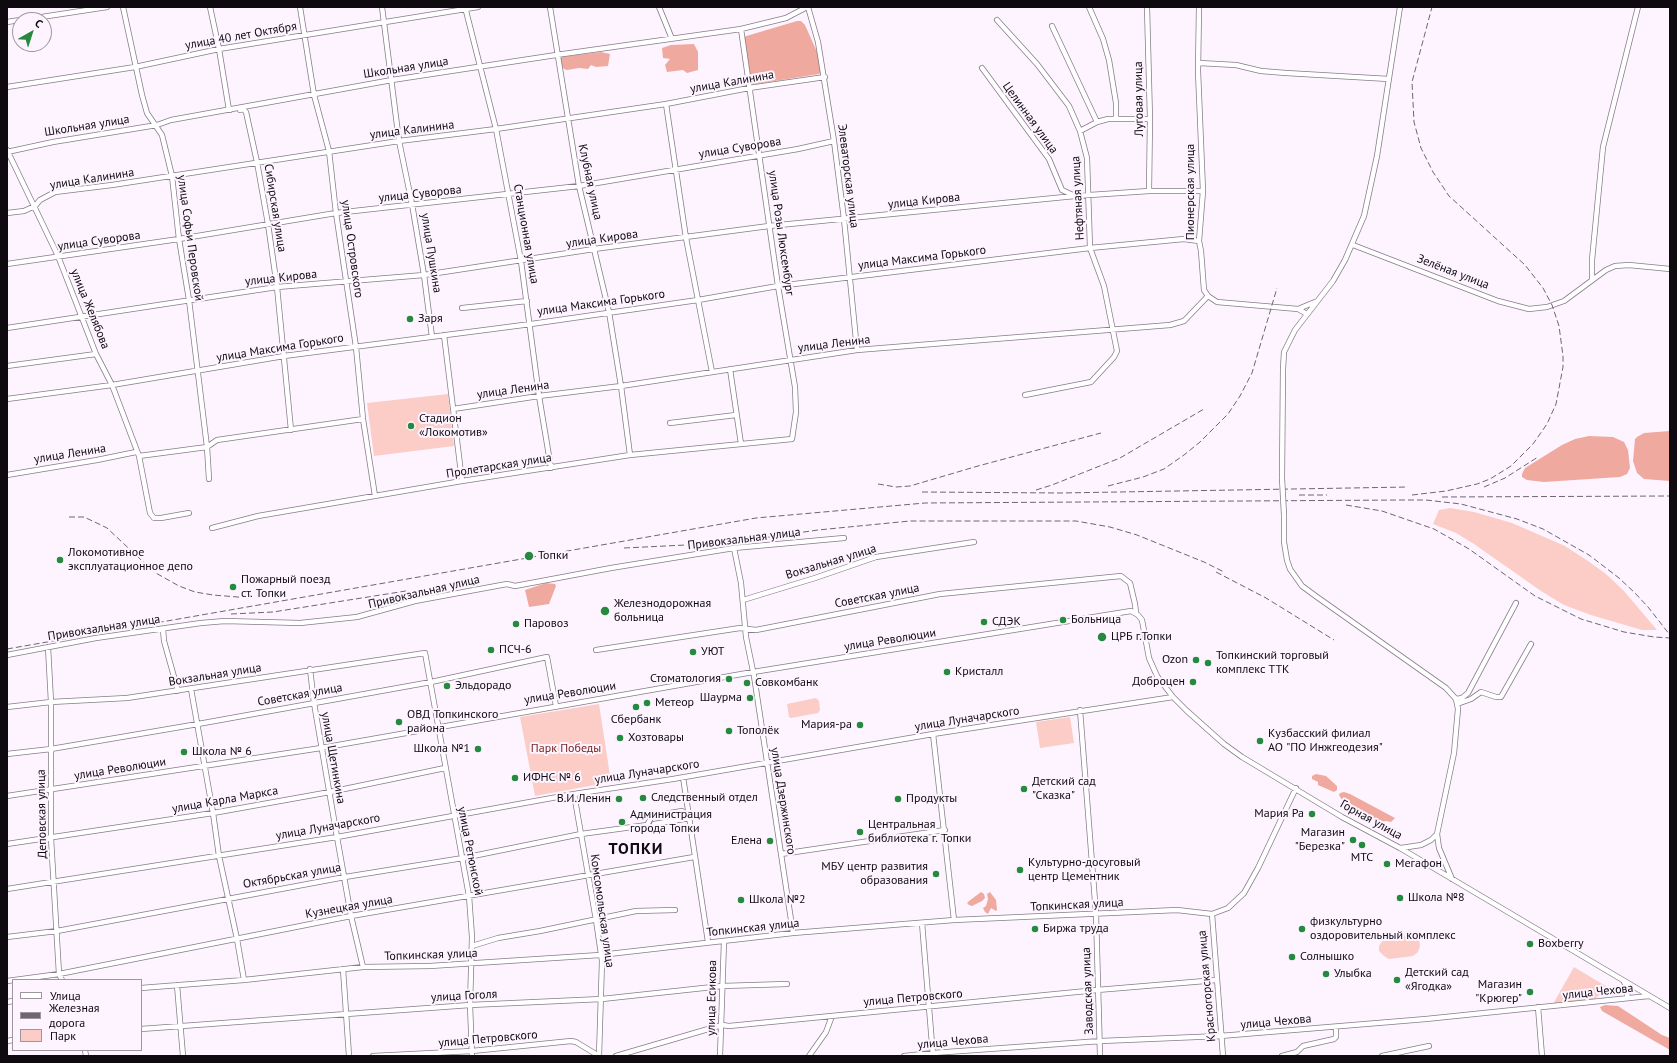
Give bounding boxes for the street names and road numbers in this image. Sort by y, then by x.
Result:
street label: улица 40 лет Октября [184,19,298,53]
street label: Школьная улица [362,54,450,82]
street label: Луговая улица [1131,61,1147,137]
street label: улица Калинина [689,68,775,96]
street label: Целинная улица [999,79,1061,157]
street label: Школьная улица [43,112,131,140]
street label: улица Калинина [369,118,455,142]
street label: Элеваторская улица [834,123,862,229]
street label: улица Суворова [698,134,782,162]
street label: Клубная улица [575,143,605,221]
street label: Пионерская улица [1184,144,1198,240]
street label: Нефтяная улица [1069,156,1087,240]
street label: Сибирская улица [261,163,289,253]
street label: улица Калинина [49,165,135,193]
street label: улица Розы Люксембург [765,169,797,297]
street label: улица Софьи Перовской [174,174,206,302]
street label: улица Суворова [378,182,462,206]
street label: Станционная улица [510,183,542,285]
street label: улица Кирова [887,190,961,212]
street label: улица Островского [338,199,366,299]
street label: улица Пушкина [418,212,444,294]
street label: улица Кирова [565,227,639,251]
street label: улица Суворова [57,228,141,254]
street label: улица Максима Горького [857,243,987,273]
street label: Зелёная улица [1415,252,1491,292]
street label: улица Желябова [67,267,113,351]
street label: улица Кирова [244,267,318,289]
street label: улица Максима Горького [536,287,666,319]
street label: улица Максима Горького [215,331,345,365]
street label: улица Ленина [797,332,871,356]
street label: улица Ленина [476,378,550,402]
street label: улица Ленина [33,441,107,467]
street label: Пролетарская улица [445,451,553,481]
street label: Привокзальная улица [687,525,801,553]
street label: Вокзальная улица [784,541,878,583]
street label: Привокзальная улица [367,572,481,612]
street label: Советская улица [833,581,921,611]
street label: Привокзальная улица [47,612,161,644]
street label: улица Революции [843,626,937,654]
street label: Вокзальная улица [168,661,262,689]
street label: улица Революции [523,679,617,707]
street label: Советская улица [256,680,344,710]
street label: улица Луначарского [914,704,1020,734]
street label: улица Щетинкина [318,711,348,805]
street label: улица Дзержинского [767,746,799,856]
street label: улица Революции [73,755,167,783]
street label: улица Луначарского [594,757,700,787]
street label: Деповская улица [34,769,50,859]
street label: улица Карла Маркса [171,784,279,816]
street label: Горная улица [1337,797,1405,843]
street label: улица Ретюнской [454,805,486,897]
street label: улица Луначарского [275,811,381,843]
street label: Комсомольская улица [587,853,617,969]
street label: Октябрьская улица [242,860,342,892]
street label: Кузнецкая улица [304,892,394,922]
street label: Топкинская улица [1030,895,1124,915]
street label: Топкинская улица [706,916,800,940]
street label: Красногорская улица [1195,930,1219,1042]
street label: Топкинская улица [384,946,478,964]
street label: Заводская улица [1079,947,1097,1035]
street label: улица Есикова [704,960,720,1036]
street label: улица Чехова [1562,981,1634,1003]
street label: улица Петровского [863,986,963,1010]
street label: улица Гоголя [430,987,498,1005]
street label: улица Чехова [1240,1012,1312,1032]
street label: улица Петровского [438,1027,538,1051]
street label: улица Чехова [917,1032,989,1052]

